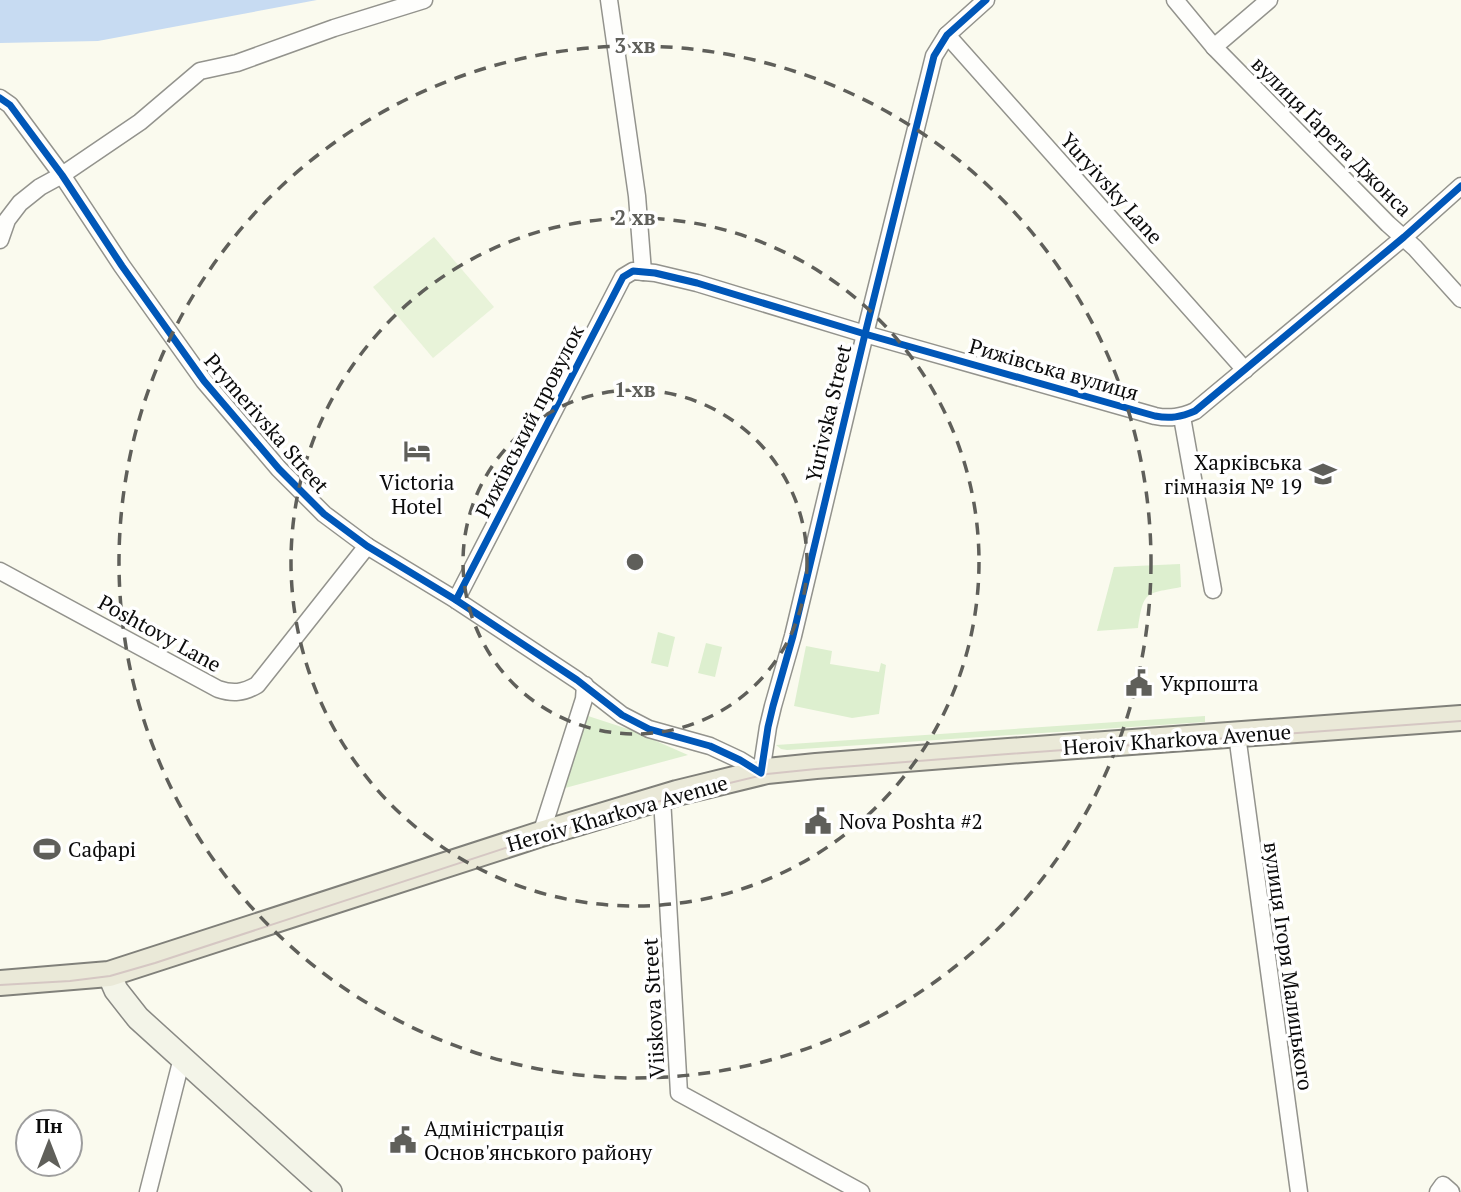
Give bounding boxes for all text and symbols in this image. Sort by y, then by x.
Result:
text: 3 хв [614,31,656,59]
street label: вулиця Ґарета Джонса [1246,50,1418,222]
street label: Yuryivsky Lane [1055,126,1169,250]
text: 2 хв [614,203,656,231]
street label: Рижівський провулок [468,319,590,522]
street label: Рижівська вулиця [966,331,1142,407]
street label: Yurivska Street [799,341,857,485]
street label: Prymerivska Street [198,347,336,499]
text: 1 хв [614,375,656,403]
hotel icon: Victoria Hotel [402,436,432,466]
place label: Харківська гімназія № 19 [1164,448,1302,500]
school or university icon: Харківська гімназія № 19 [1308,459,1338,489]
place label: Victoria Hotel [380,468,455,520]
centre of rings [623,550,647,574]
street label: Poshtovy Lane [94,588,226,678]
public building icon: Укрпошта [1124,668,1154,698]
place label: Укрпошта [1160,669,1259,697]
street label: Heroiv Kharkova Avenue [1062,717,1292,761]
street label: Heroiv Kharkova Avenue [503,768,731,858]
public building icon: Nova Poshta #2 [803,806,833,836]
place label: Nova Poshta #2 [839,807,983,835]
sports icon: Сафарі [32,834,62,864]
place label: Сафарі [68,835,136,863]
street label: вулиця Ігоря Малицького [1258,840,1320,1092]
street label: Viiskova Street [635,937,671,1079]
north arrow [14,1108,84,1178]
text: Пн [35,1113,63,1138]
place label: Адміністрація Основ'янського району [424,1114,653,1166]
public building icon: Адміністрація Основ'янського району [388,1125,418,1155]

